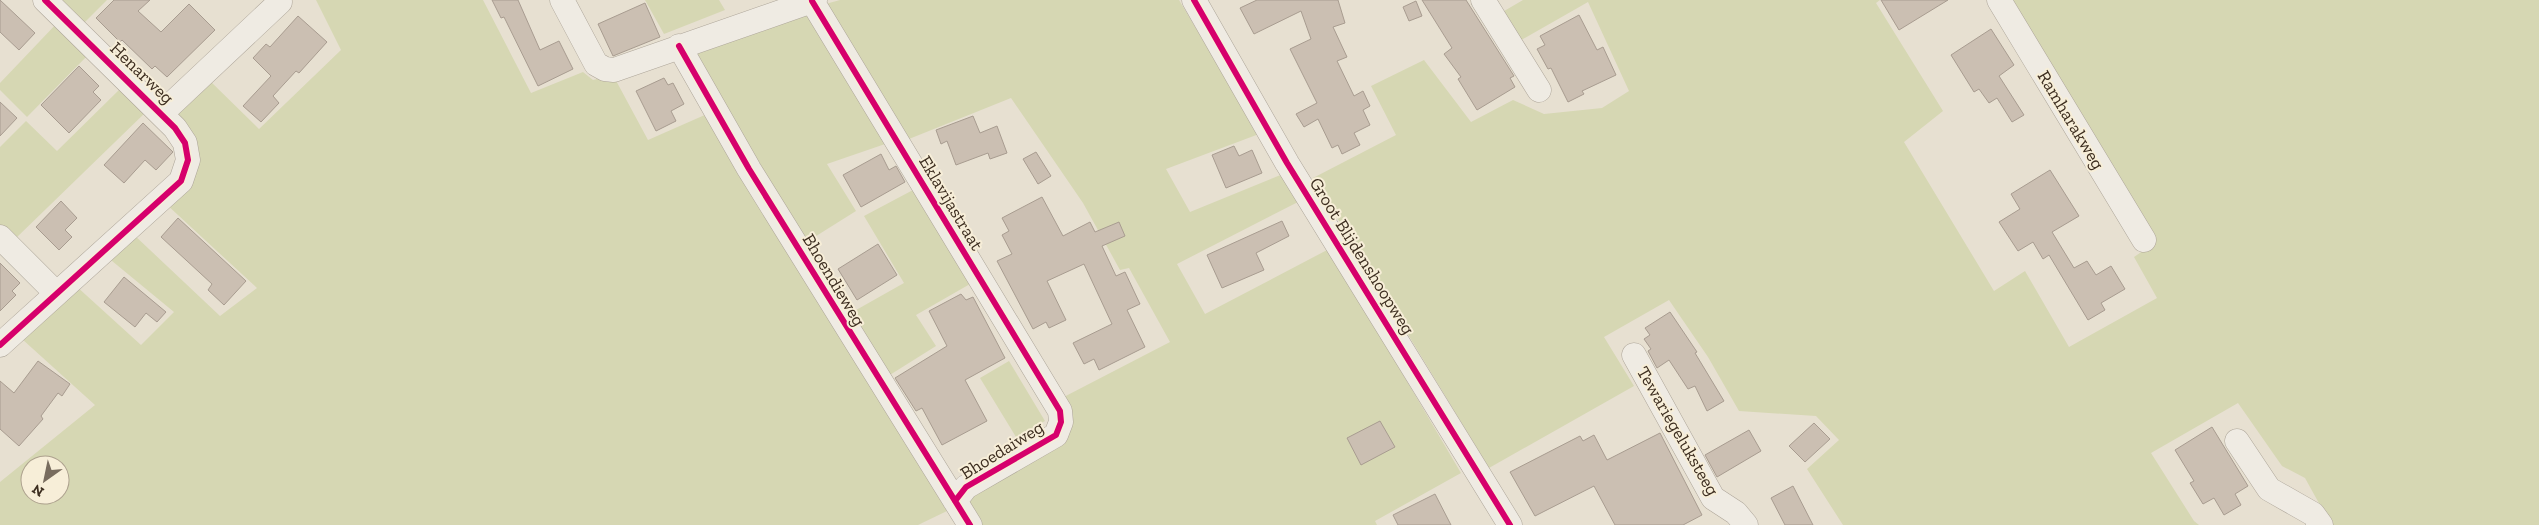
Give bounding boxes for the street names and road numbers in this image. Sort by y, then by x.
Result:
street label: Henarweg [106,37,179,109]
street label: Ramharakweg [2033,66,2109,174]
street label: Eklavijastraat [914,152,988,255]
street label: Groot Blijdenshoopweg [1305,173,1419,339]
street label: Bhoendieweg [798,230,870,330]
street label: Tewariegeluksteeg [1632,362,1724,500]
street label: Bhoedaiweg [956,416,1048,484]

